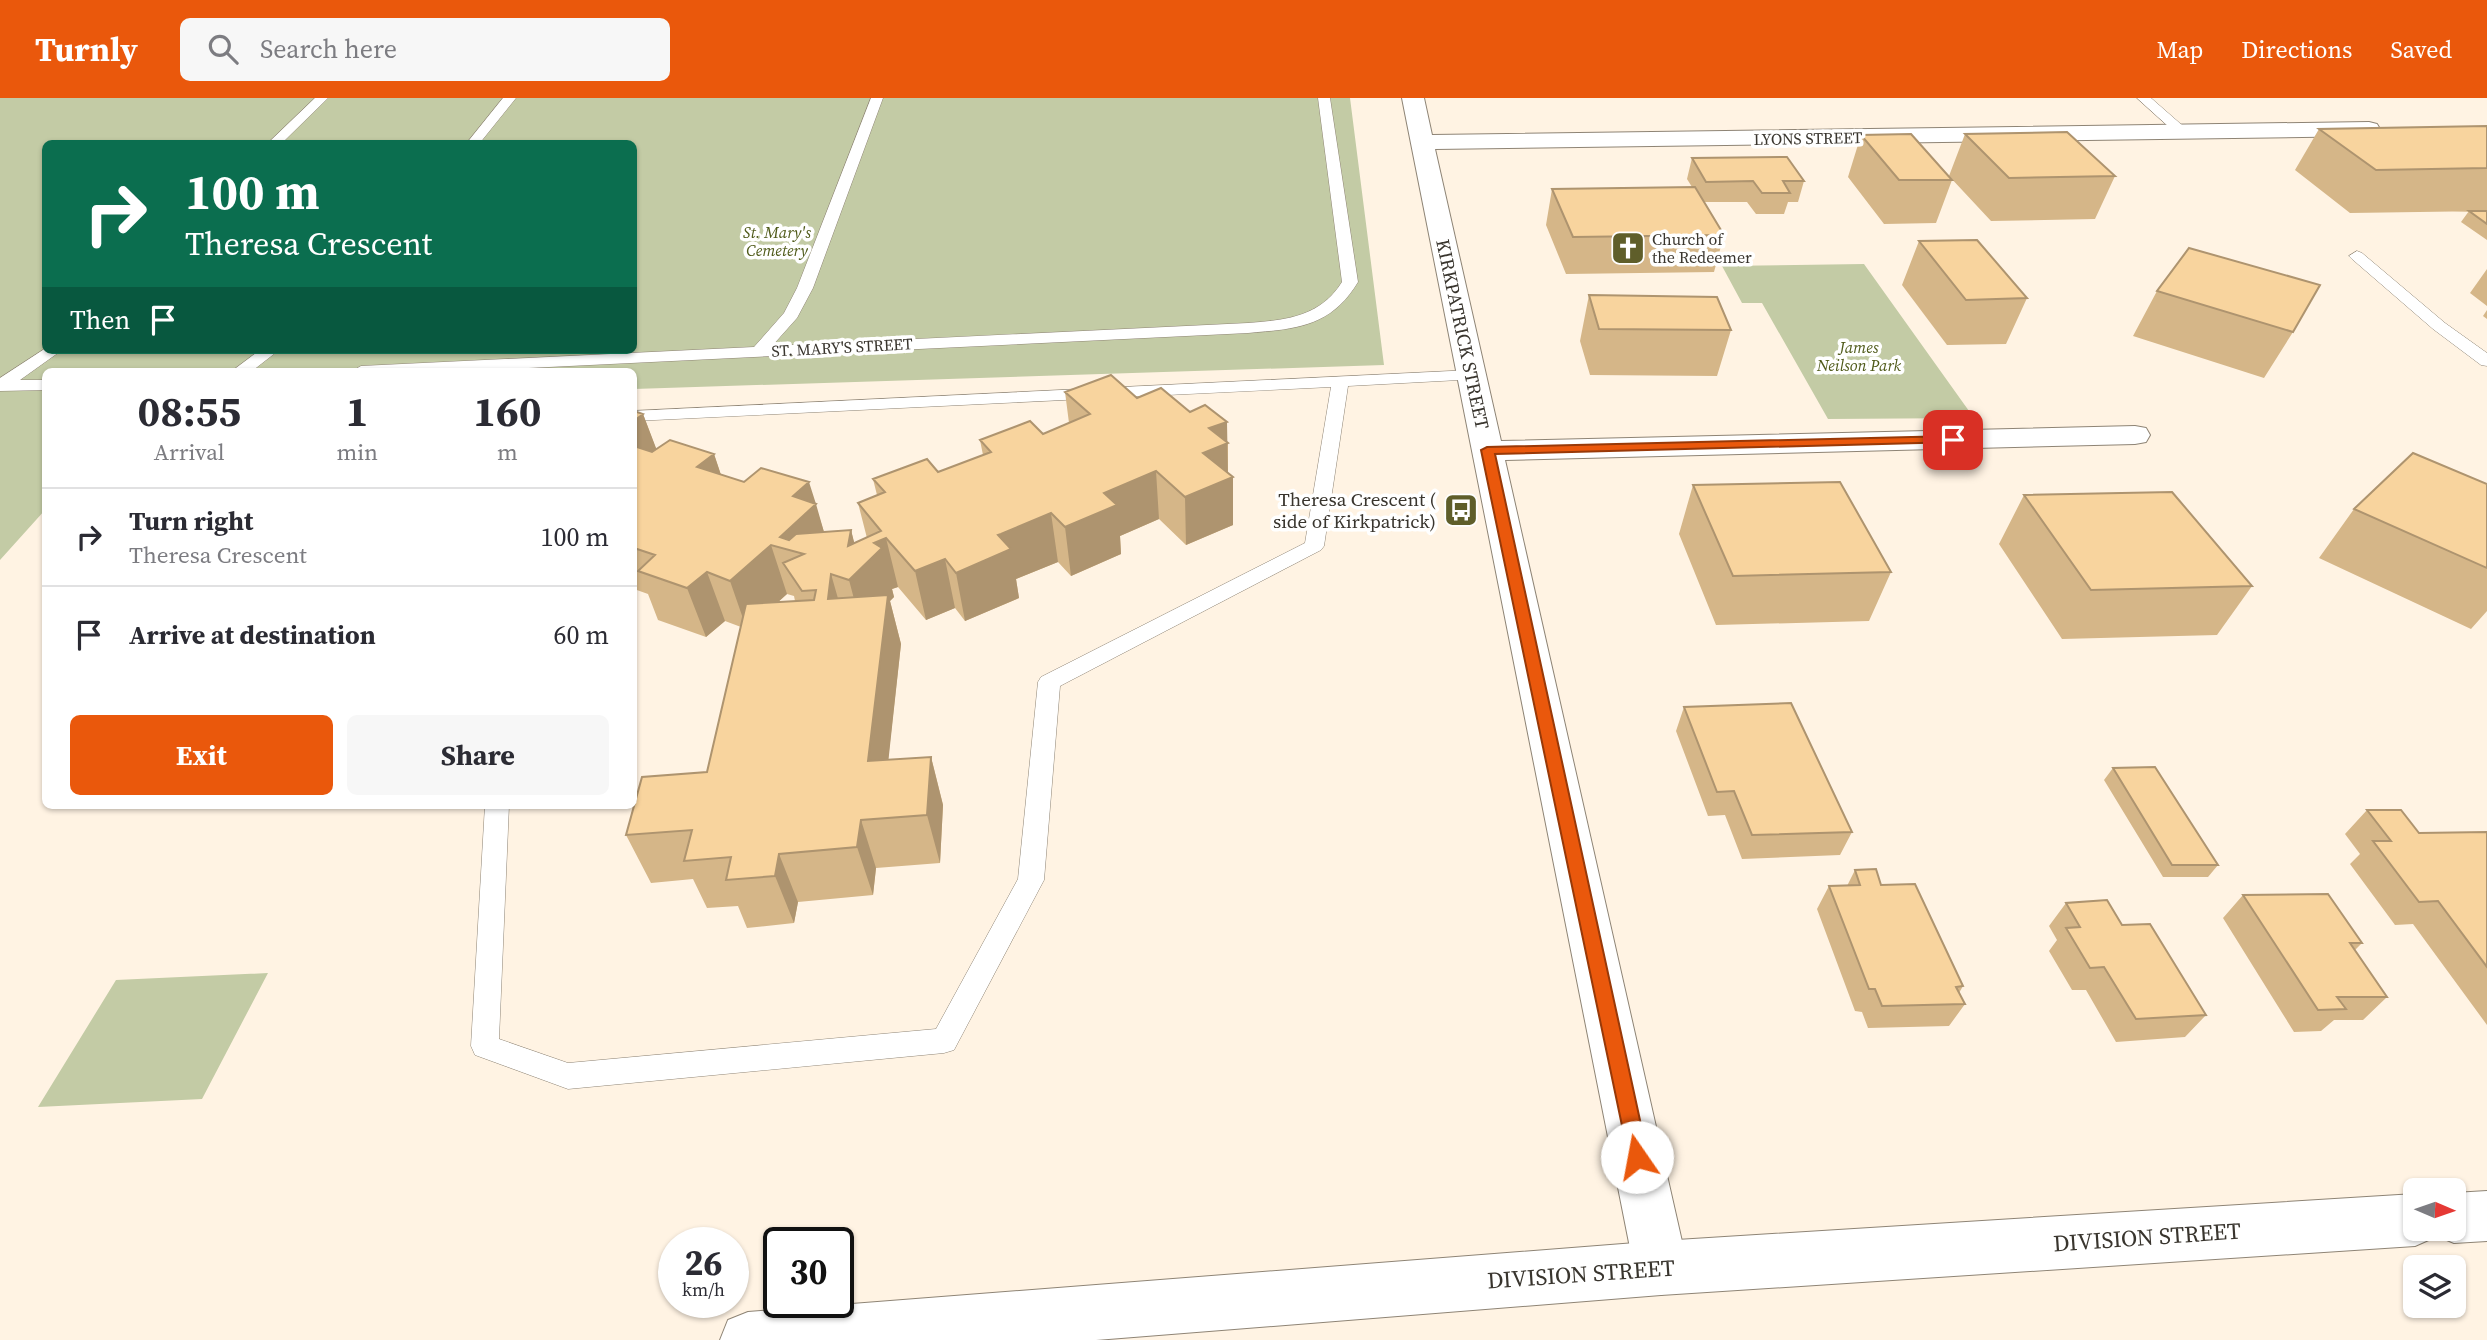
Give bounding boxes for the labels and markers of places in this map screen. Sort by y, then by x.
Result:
place label: Church of the Redeemer [1652,228,1752,268]
church icon: Church of the Redeemer [1609,229,1647,267]
pin [1923,410,1983,470]
place label: Theresa Crescent ( side of Kirkpatrick) [1273,486,1436,534]
bus stop icon: Theresa Crescent ( side of Kirkpatrick) [1442,491,1480,529]

